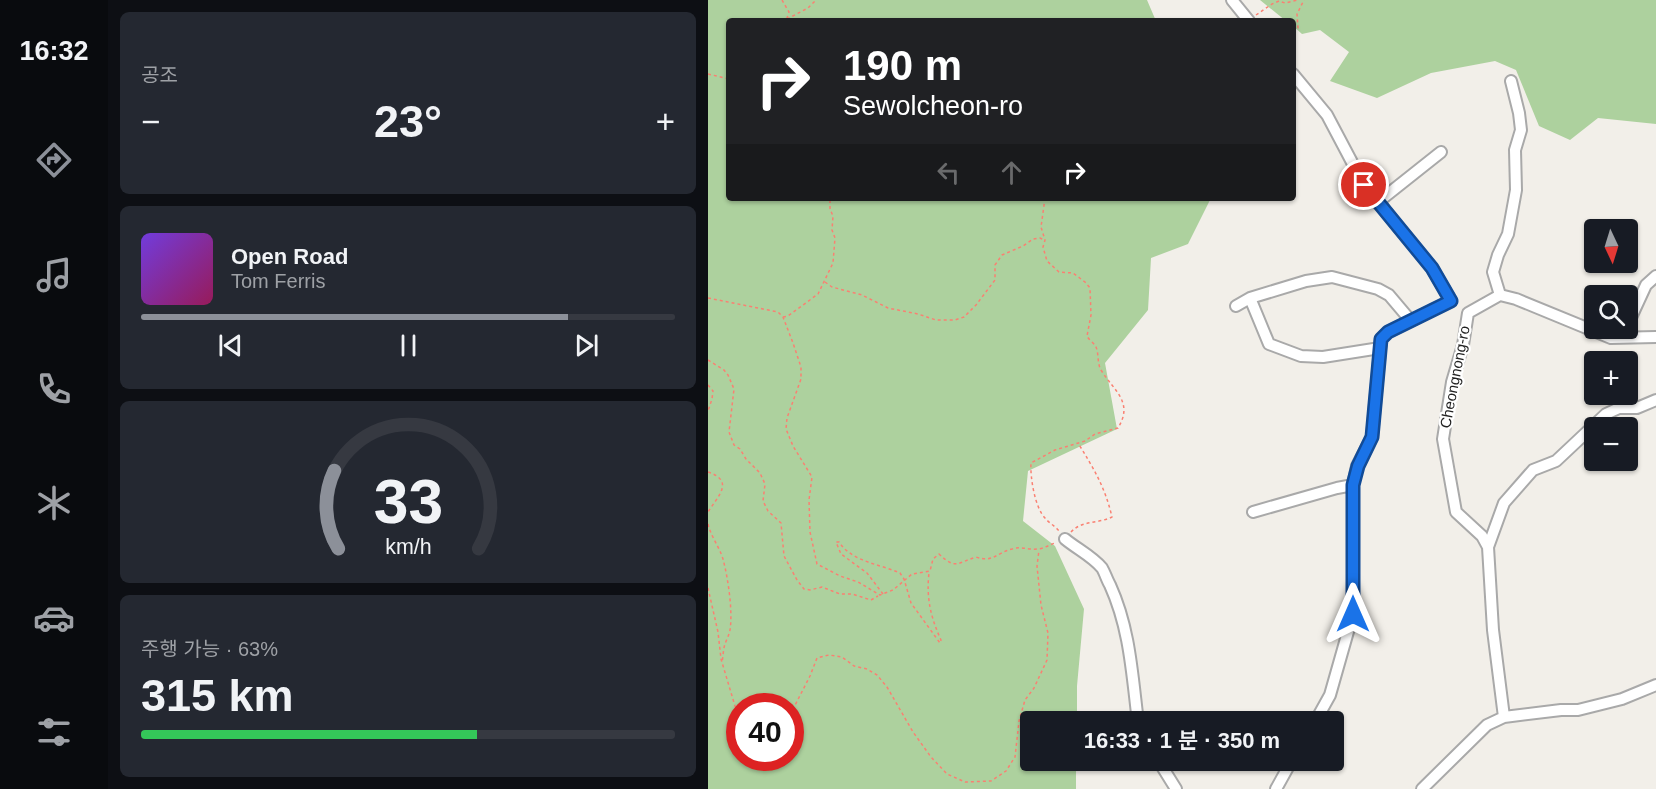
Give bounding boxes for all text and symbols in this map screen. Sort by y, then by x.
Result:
text: 16:32 [19,36,89,66]
icon: right [744,42,822,120]
text: 190 m [843,42,962,89]
text: 공조 [141,64,178,86]
text: Sewolcheon-ro [843,91,1023,121]
text: 23° [374,96,442,147]
text: − [141,103,160,140]
text: + [656,103,675,140]
icon: directions [33,139,75,181]
icon: left [932,156,965,189]
icon: ahead [995,156,1028,189]
icon: right [1058,156,1091,189]
pin [1338,159,1389,210]
icon: arrive [1347,168,1380,201]
north arrow [1584,219,1638,273]
map controls [1584,219,1638,471]
text: Open Road [231,244,348,269]
icon: music [33,254,75,296]
text: Tom Ferris [231,270,325,292]
button: search [1584,285,1638,339]
street label: Cheongnong-ro [1436,324,1473,430]
icon: previous [214,329,247,362]
icon: pause [392,329,425,362]
icon: next [570,329,603,362]
button: + [1584,351,1638,405]
icon: phone [33,368,75,410]
button: − [1584,417,1638,471]
text: 33 [373,467,443,536]
icon: climate [33,482,75,524]
text: km/h [385,535,431,559]
position arrow [1321,582,1385,646]
icon: car [33,597,75,639]
text: 주행 가능 · 63% [141,638,278,660]
text: 315 km [141,670,294,721]
speed limit sign: 40 [726,693,804,771]
icon: filters [33,711,75,753]
text: 16:33 · 1 분 · 350 m [1084,728,1280,753]

